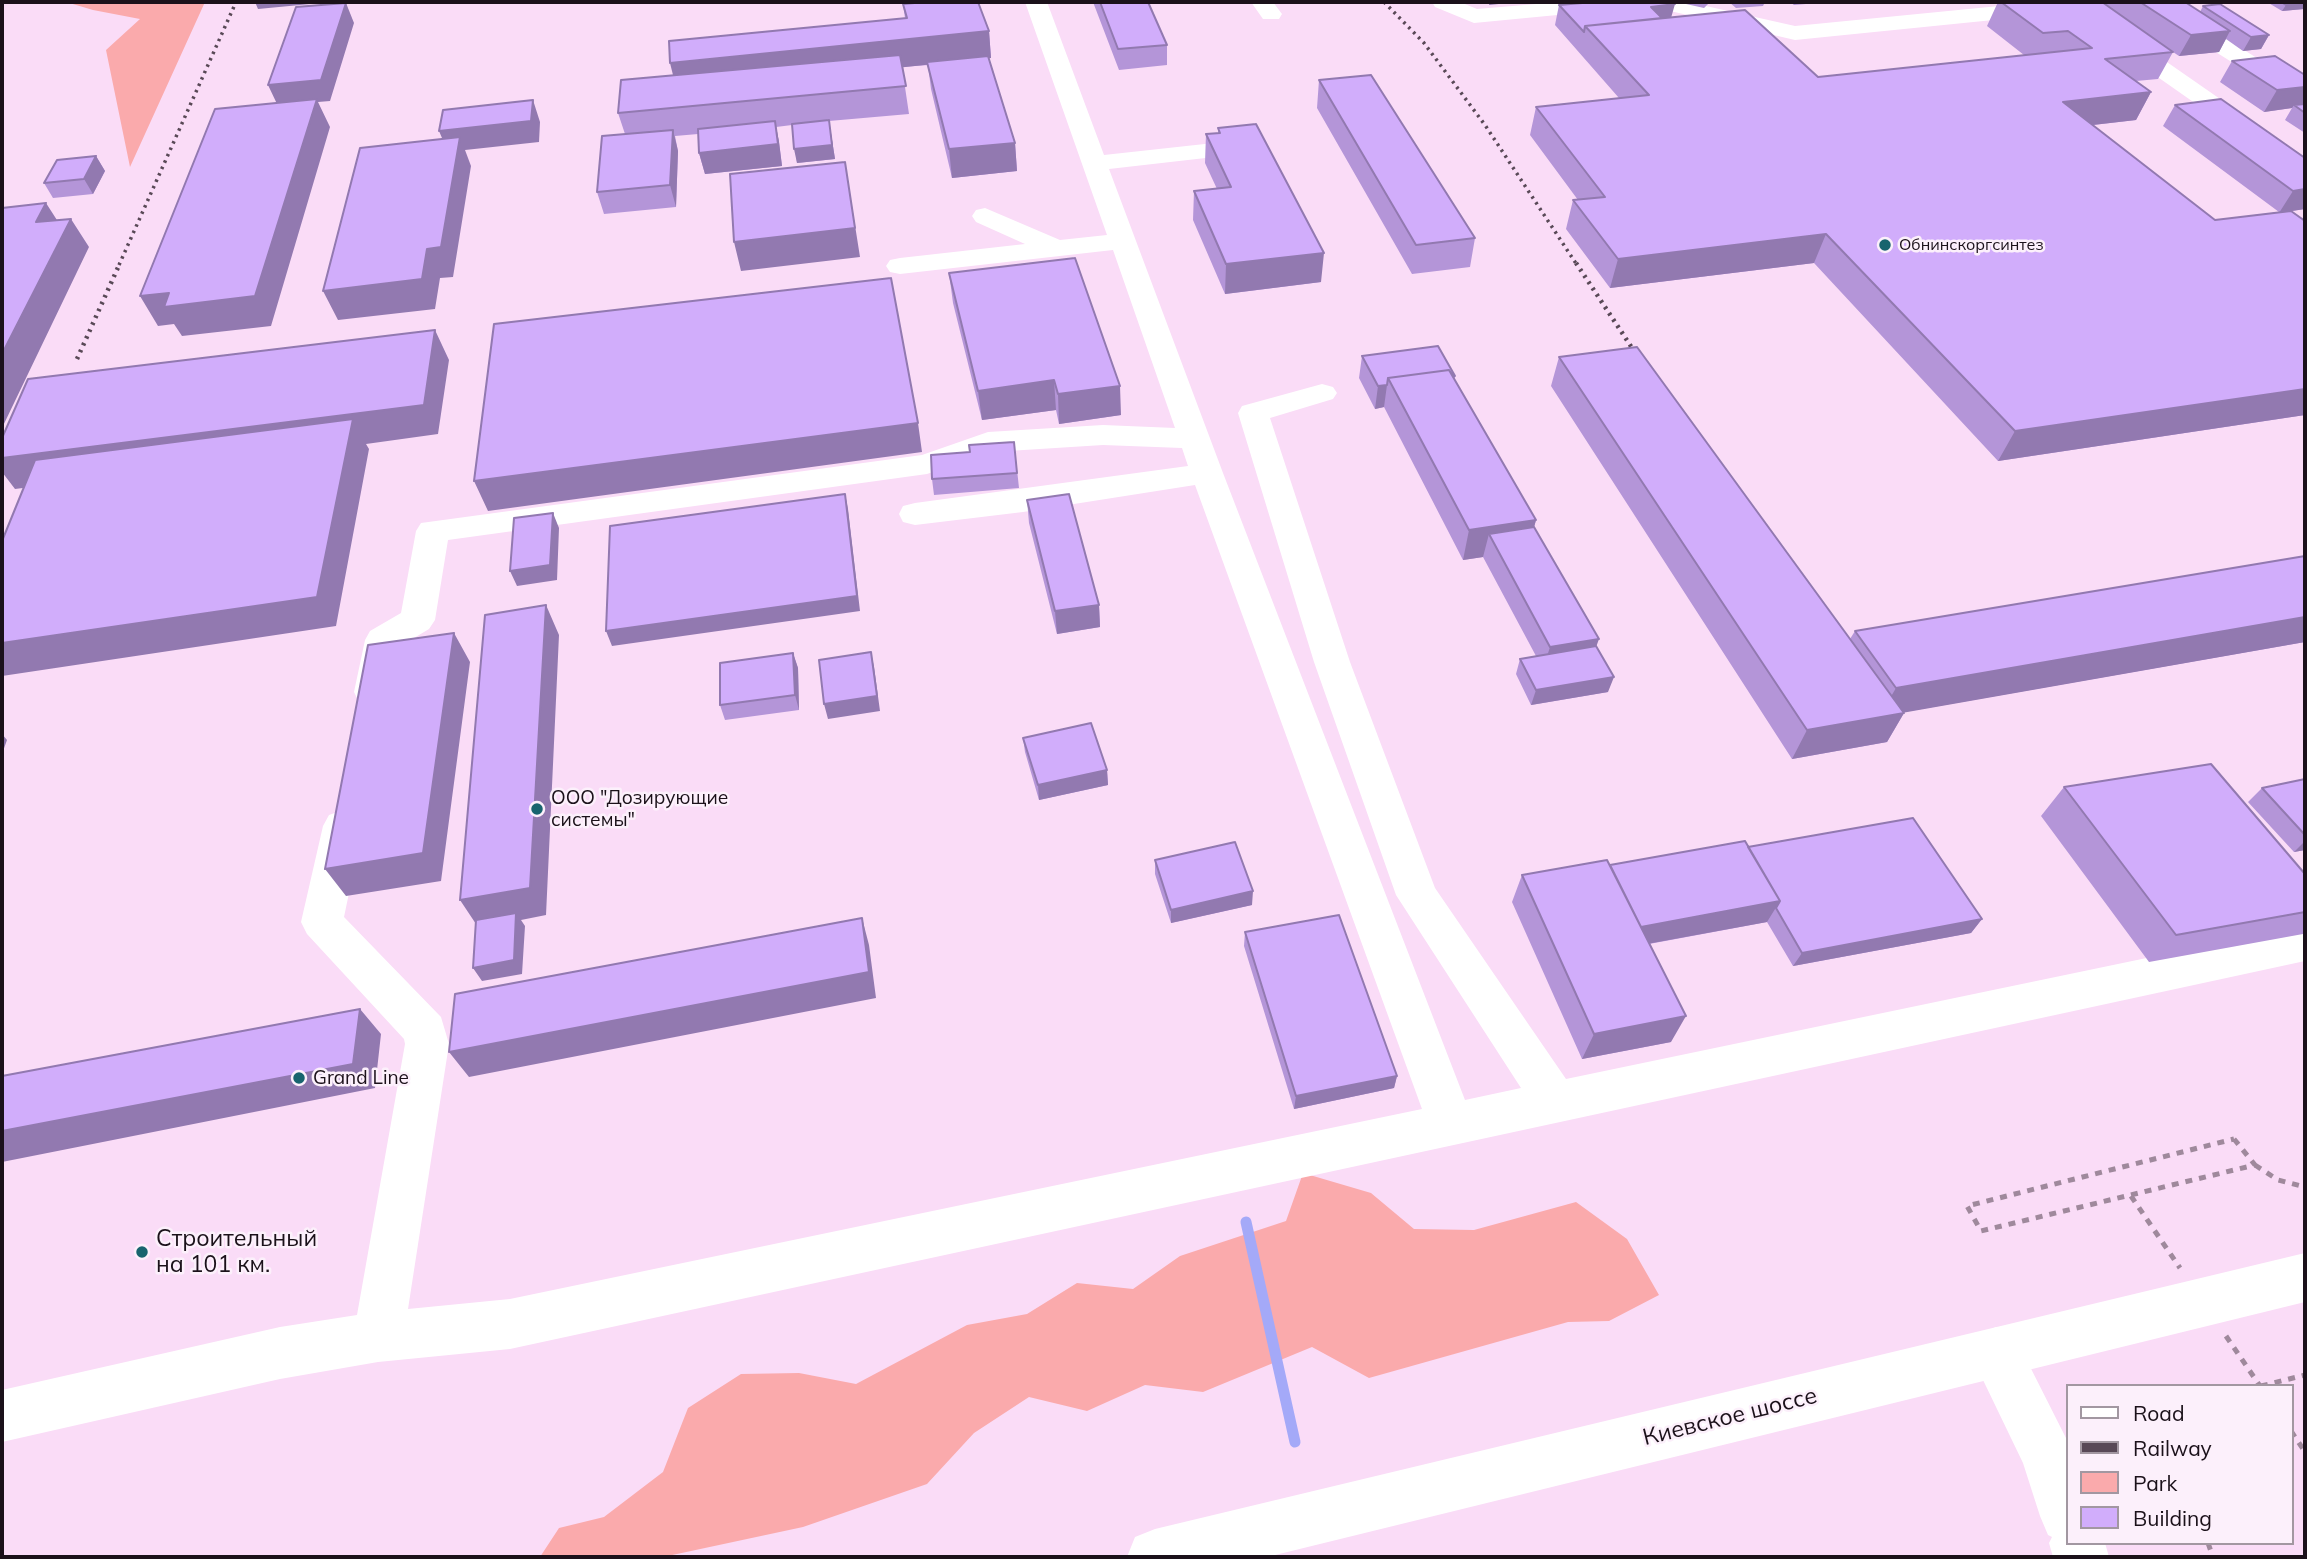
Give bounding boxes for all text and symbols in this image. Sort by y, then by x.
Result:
place label: Обнинскоргсинтез [1899,235,2044,255]
marker: Обнинскоргсинтез [1877,237,1893,253]
place label: ООО "Дозирующие системы" [551,787,728,831]
marker: ООО "Дозирующие системы" [529,801,545,817]
place label: Grand Line [313,1067,409,1089]
marker: Grand Line [291,1070,307,1086]
place label: Строительный на 101 км. [156,1225,317,1279]
marker: Строительный на 101 км. [134,1244,150,1260]
street label: Киевское шоссе [1640,1382,1820,1452]
legend [2066,1384,2293,1545]
text: Road [2133,1400,2184,1426]
text: Railway [2133,1435,2212,1461]
text: Park [2133,1470,2177,1496]
text: Building [2133,1505,2212,1531]

